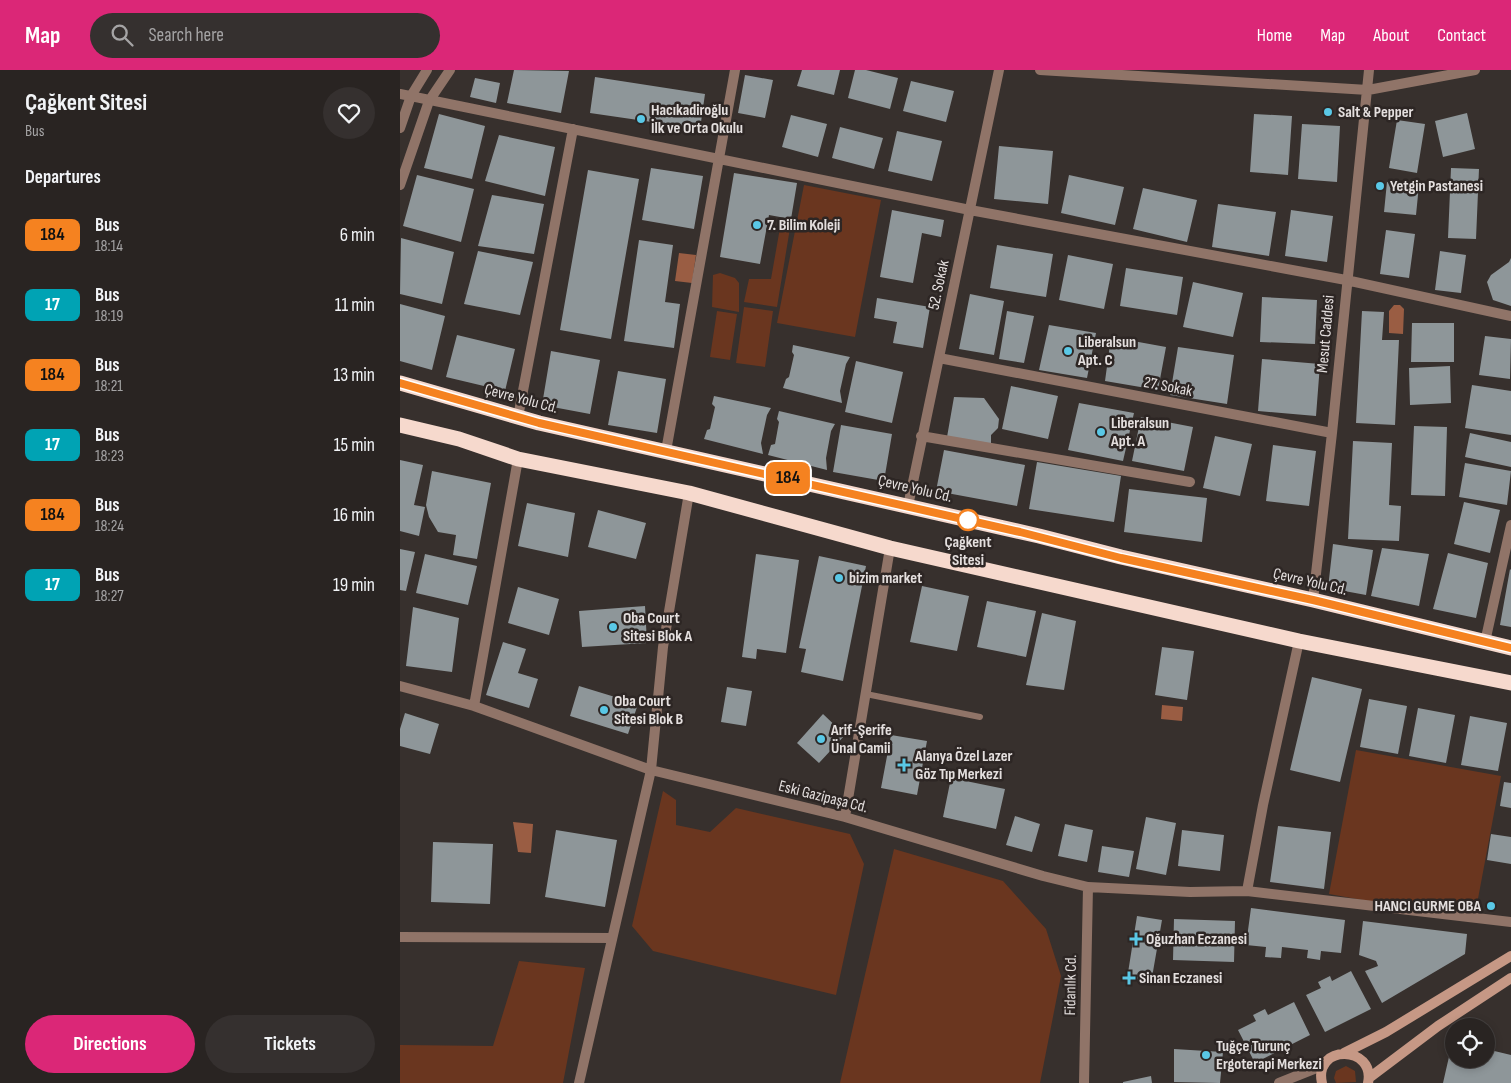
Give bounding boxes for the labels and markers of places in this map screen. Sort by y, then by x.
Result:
place label: Hacıkadiroğlu İlk ve Orta Okulu [651,101,743,138]
place label: Salt & Pepper [1338,103,1414,122]
marker: Salt & Pepper [1322,106,1334,118]
marker: Hacıkadiroğlu İlk ve Orta Okulu [635,113,647,125]
place label: Yetgin Pastanesi [1390,177,1483,196]
marker: Yetgin Pastanesi [1374,180,1386,192]
place label: 7. Bilim Koleji [767,216,840,235]
marker: 7. Bilim Koleji [751,219,763,231]
place label: Liberalsun Apt. C [1077,333,1136,370]
marker: Liberalsun Apt. C [1062,345,1074,357]
place label: Liberalsun Apt. A [1110,414,1169,451]
marker: Liberalsun Apt. A [1095,426,1107,438]
marker: Çağkent Sitesi [957,509,979,531]
place label: Çağkent Sitesi [944,533,992,570]
place label: bizim market [849,569,922,588]
marker: bizim market [833,572,845,584]
place label: Oba Court Sitesi Blok A [623,609,692,646]
marker: Oba Court Sitesi Blok A [607,621,619,633]
place label: Oba Court Sitesi Blok B [614,692,683,729]
marker: Oba Court Sitesi Blok B [598,704,610,716]
place label: Arif-Şerife Ünal Camii [830,721,892,758]
marker: Arif-Şerife Ünal Camii [815,733,827,745]
place label: Alanya Özel Lazer Göz Tıp Merkezi [914,747,1013,784]
marker: Alanya Özel Lazer Göz Tıp Merkezi [897,758,911,772]
place label: HANCI GURME OBA [1374,897,1481,916]
marker: HANCI GURME OBA [1485,900,1497,912]
place label: Oğuzhan Eczanesi [1146,930,1247,949]
marker: Oğuzhan Eczanesi [1130,933,1142,945]
place label: Sinan Eczanesi [1139,969,1222,988]
marker: Sinan Eczanesi [1123,972,1135,984]
place label: Tuğçe Turunç Ergoterapi Merkezi [1216,1037,1322,1074]
marker: Tuğçe Turunç Ergoterapi Merkezi [1200,1049,1212,1061]

